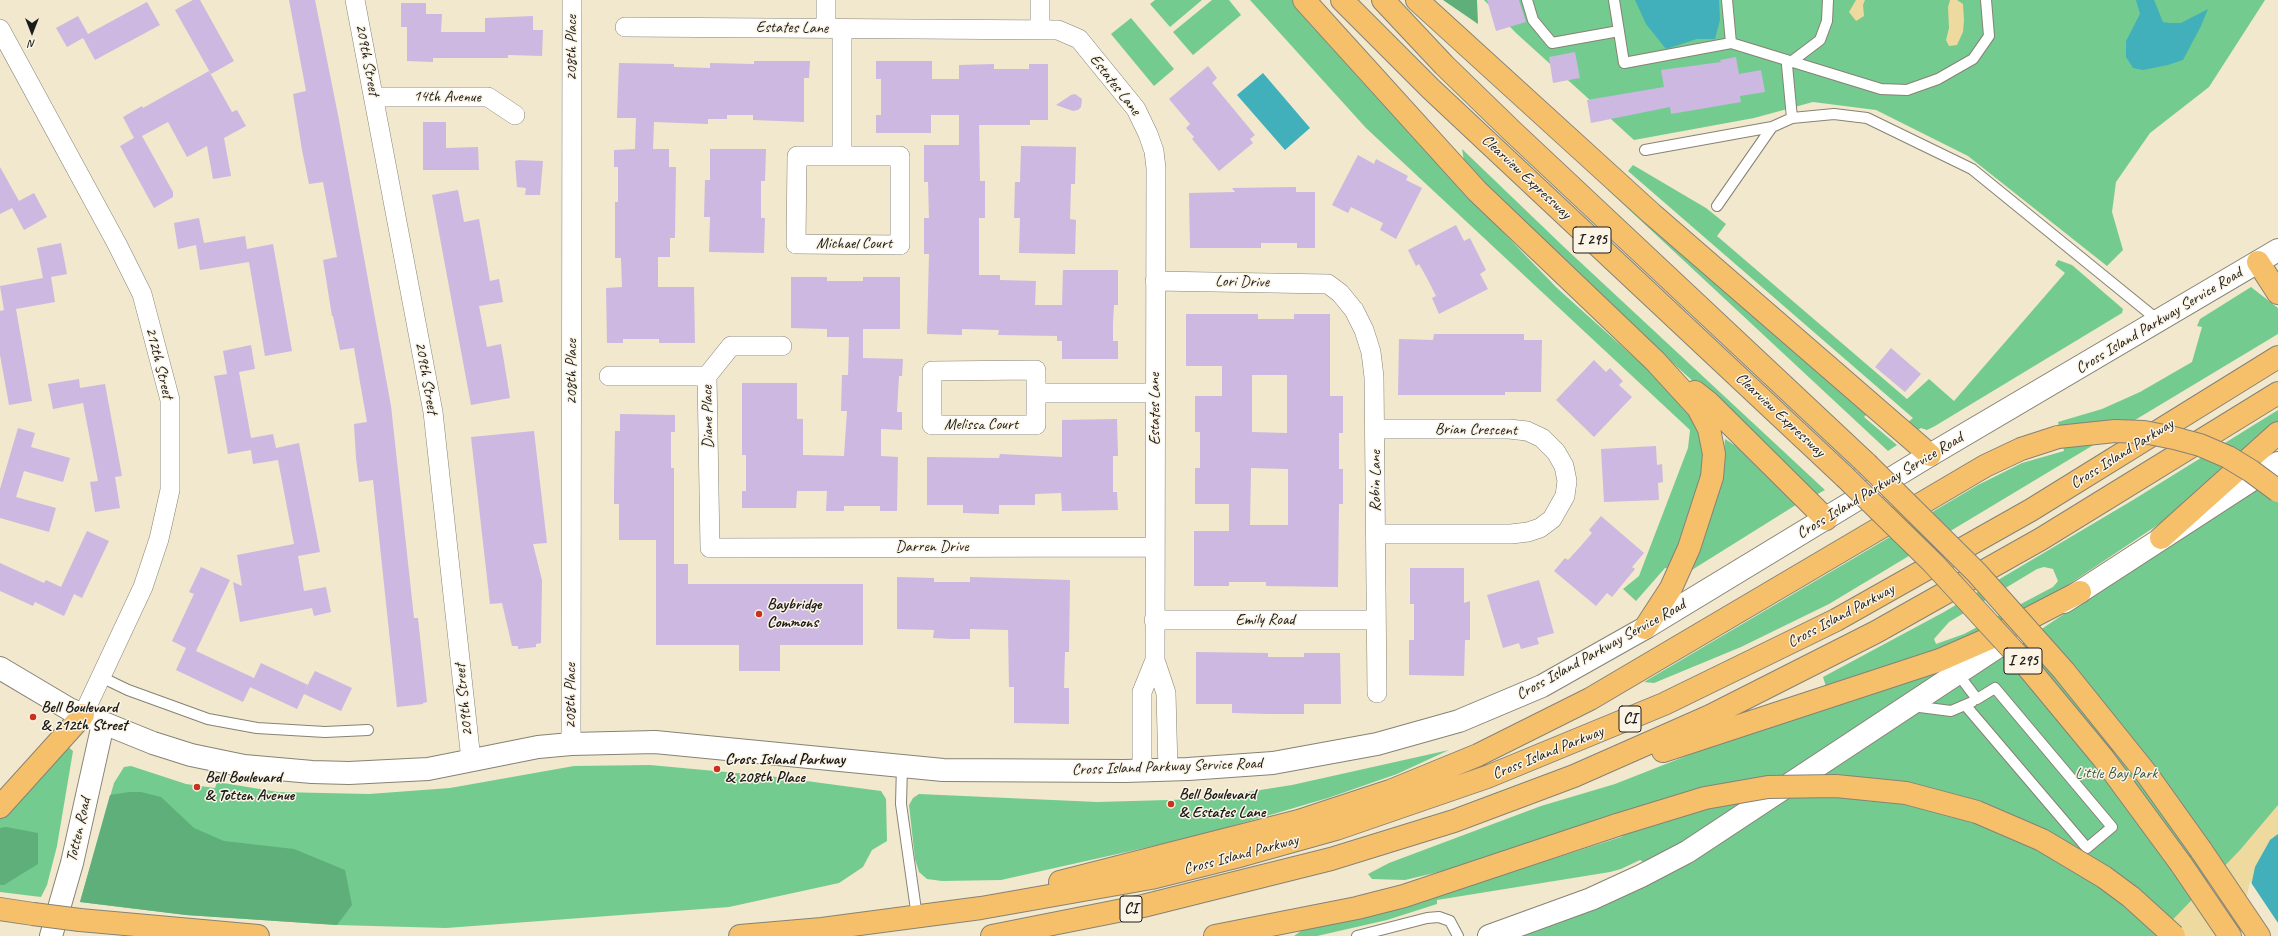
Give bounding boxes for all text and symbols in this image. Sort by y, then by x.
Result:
north arrow [12,12,52,52]
street label: 208th Place [562,15,582,81]
street label: Estates Lane [756,18,828,38]
street label: 209th Street [351,22,383,98]
text: N [29,37,35,51]
street label: Estates Lane [1085,51,1145,119]
street label: 14th Avenue [413,87,481,107]
street label: Clearview Expressway [1477,131,1575,223]
road number: I 295 [1573,227,1611,253]
street label: Michael Court [816,234,892,254]
street label: Cross Island Parkway Service Road [2072,264,2246,378]
street label: Lori Drive [1215,272,1269,292]
street label: 212th Street [141,325,177,401]
street label: 208th Place [562,339,582,405]
street label: 209th Street [410,340,442,416]
street label: Clearview Expressway [1731,369,1829,461]
street label: Estates Lane [1145,373,1165,445]
street label: Diane Place [698,385,718,449]
street label: Melissa Court [944,415,1018,435]
street label: Cross Island Parkway [2067,415,2177,493]
street label: Brian Crescent [1435,420,1517,440]
street label: Cross Island Parkway Service Road [1793,429,1967,543]
street label: Robin Lane [1366,450,1386,512]
street label: Darren Drive [896,537,968,557]
street label: Cross Island Parkway [1784,580,1898,652]
place label: Baybridge Commons [767,595,821,633]
street label: Cross Island Parkway Service Road [1513,595,1689,705]
marker: Baybridge Commons [754,609,764,619]
street label: Emily Road [1235,610,1295,630]
road number: I 295 [2004,648,2042,674]
street label: 209th Street [451,663,477,737]
street label: 208th Place [561,663,581,729]
place label: Bell Boulevard & 212th Street [41,698,127,736]
road number: CI [1619,706,1641,732]
marker: Bell Boulevard & 212th Street [28,712,38,722]
street label: Cross Island Parkway [1490,722,1606,784]
place label: Cross Island Parkway & 208th Place [725,750,845,788]
street label: Cross Island Parkway Service Road [1072,754,1262,780]
marker: Cross Island Parkway & 208th Place [712,764,722,774]
park label: Little Bay Park [2075,764,2157,784]
place label: Bell Boulevard & Totten Avenue [205,768,294,806]
marker: Bell Boulevard & Totten Avenue [192,782,202,792]
place label: Bell Boulevard & Estates Lane [1179,785,1265,823]
street label: Totten Road [62,796,96,864]
marker: Bell Boulevard & Estates Lane [1166,799,1176,809]
street label: Cross Island Parkway [1182,830,1300,880]
road number: CI [1120,896,1142,922]

